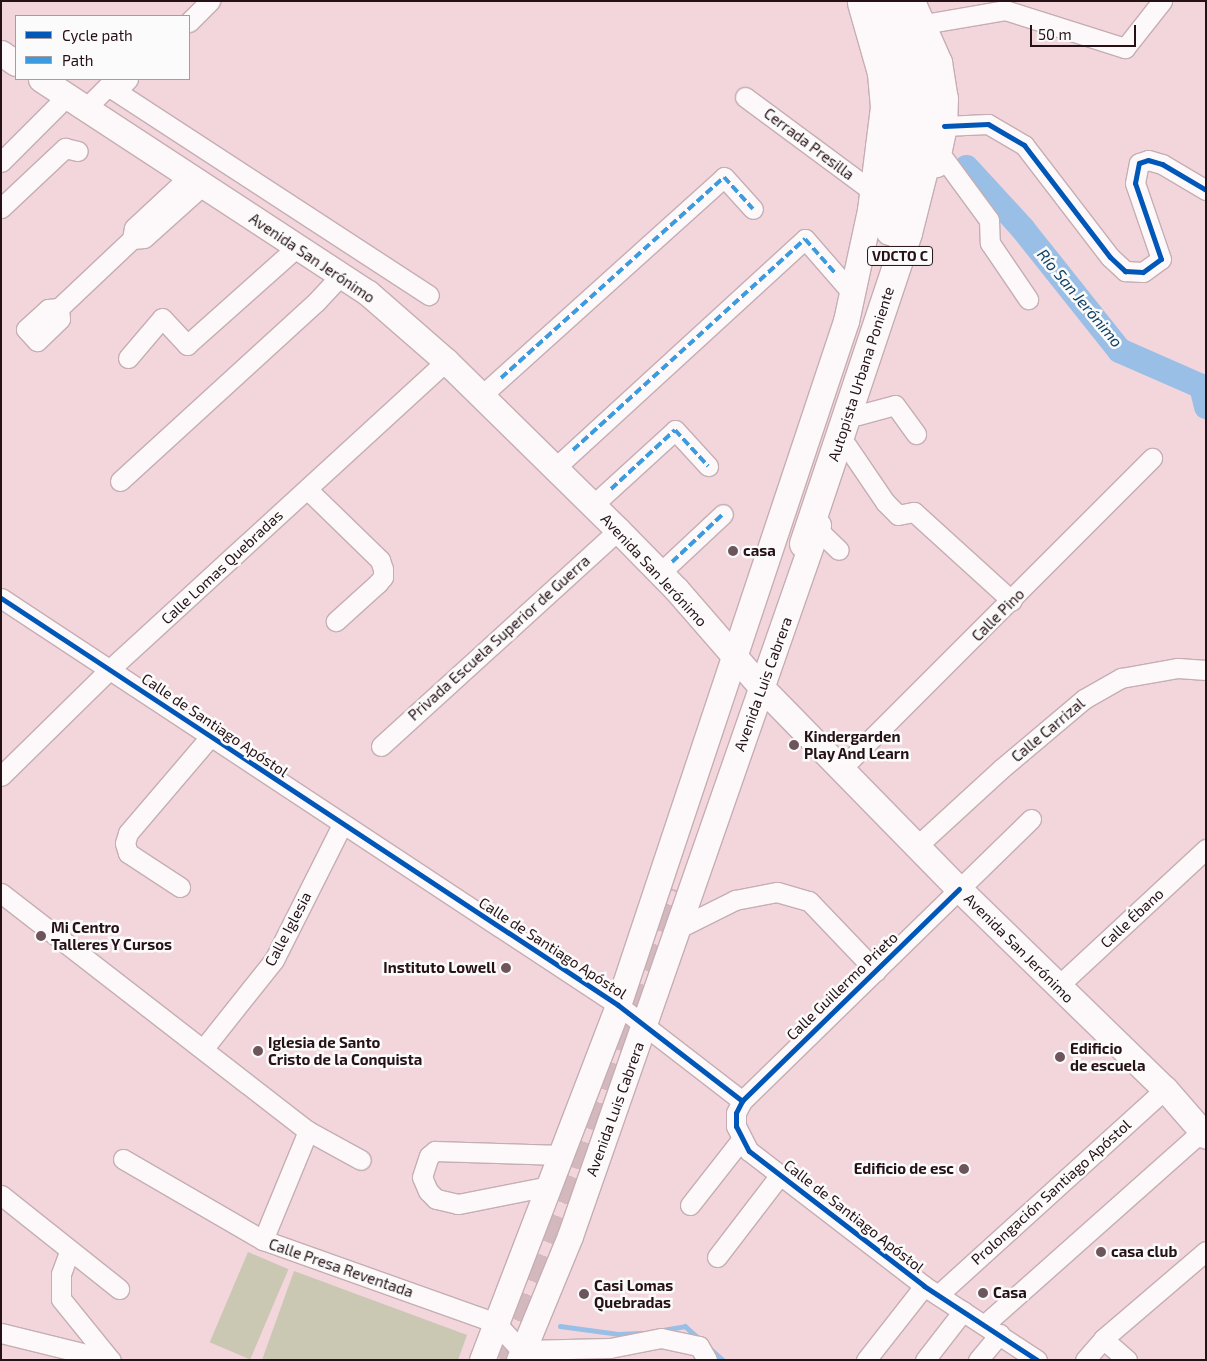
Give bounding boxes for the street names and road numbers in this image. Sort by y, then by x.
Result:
street label: Cerrada Presilla [760,104,858,184]
street label: Avenida San Jerónimo [246,209,378,307]
road number: VDCTO C [866,245,934,268]
street label: Autopista Urbana Poniente [824,284,898,464]
street label: Calle Lomas Quebradas [158,506,286,628]
street label: Avenida San Jerónimo [597,510,711,630]
street label: Privada Escuela Superior de Guerra [404,552,594,724]
street label: Calle Pino [968,585,1028,645]
street label: Avenida Luis Cabrera [730,614,796,754]
street label: Calle de Santiago Apóstol [138,669,292,781]
street label: Calle Carrizal [1008,694,1088,766]
street label: Calle Ébano [1097,884,1167,952]
street label: Calle Iglesia [261,889,315,969]
street label: Avenida San Jerónimo [960,889,1078,1007]
street label: Calle de Santiago Apóstol [475,893,631,1003]
street label: Calle Guillermo Prieto [783,928,901,1044]
street label: Avenida Luis Cabrera [582,1039,648,1179]
street label: Prolongación Santiago Apóstol [967,1115,1135,1269]
street label: Calle de Santiago Apóstol [780,1156,928,1276]
street label: Calle Presa Reventada [266,1235,416,1301]

